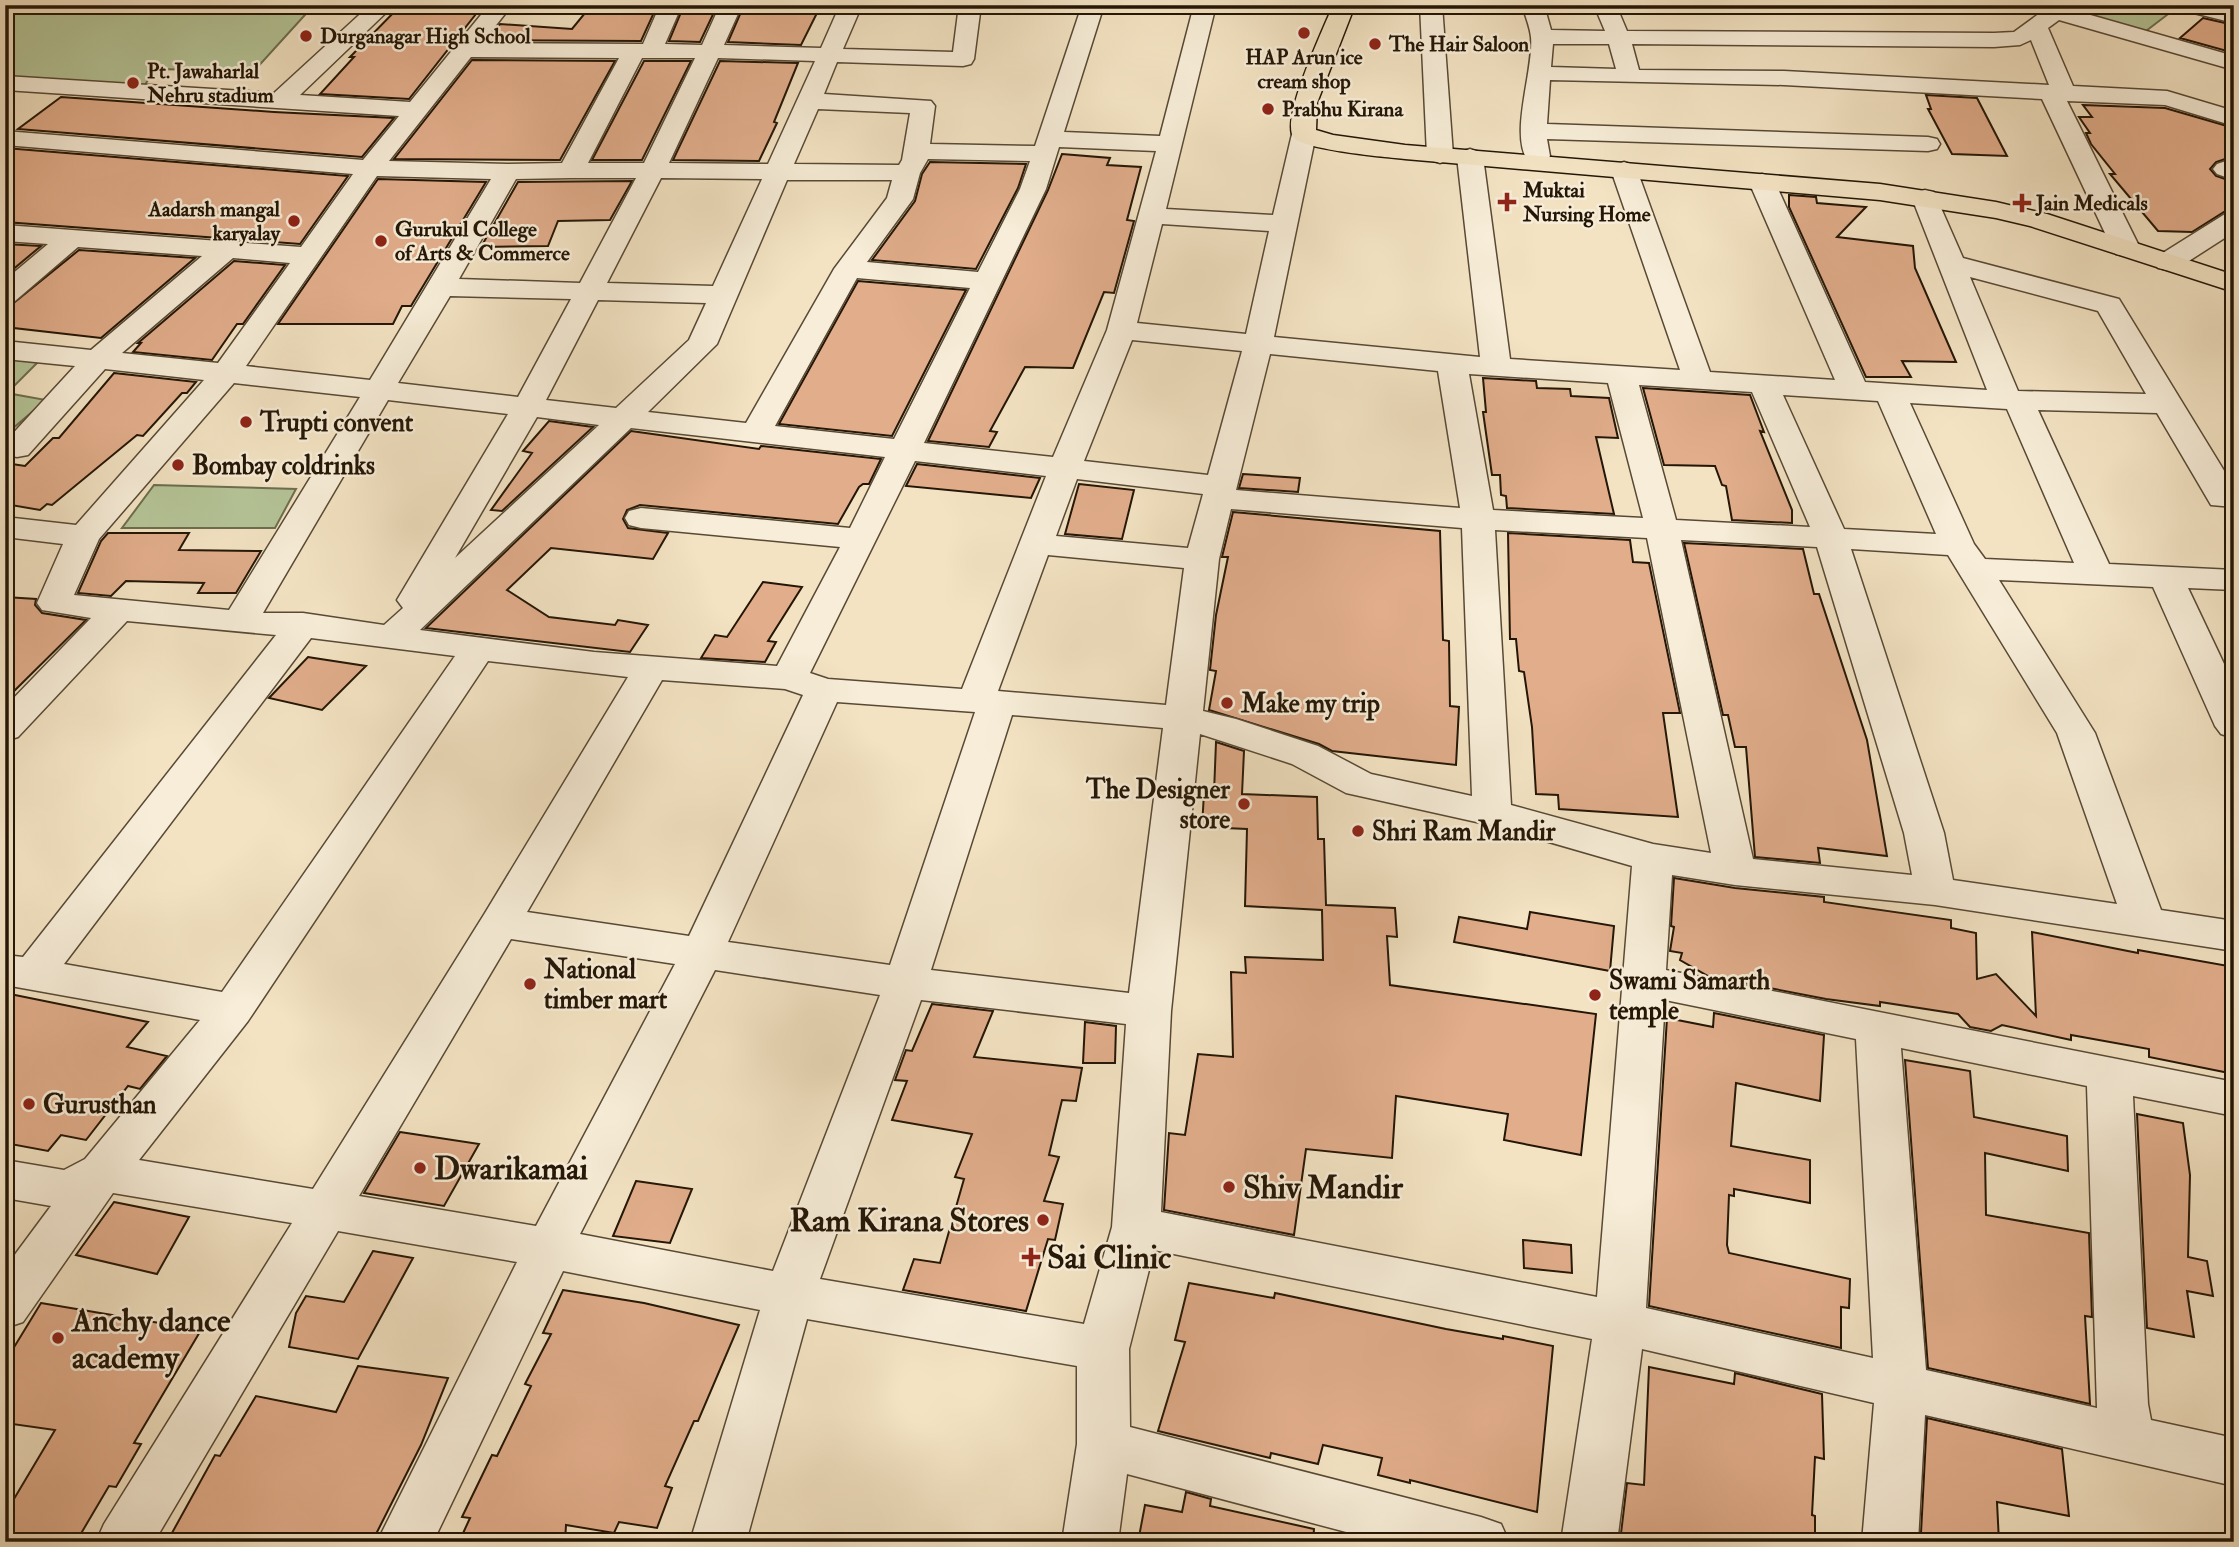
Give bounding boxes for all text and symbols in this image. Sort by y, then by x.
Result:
place label: Durganagar High School [320,23,531,50]
marker: HAP Arun ice cream shop [1296,25,1312,41]
marker: Durganagar High School [298,28,314,44]
place label: The Hair Saloon [1388,31,1529,58]
marker: The Hair Saloon [1367,36,1383,52]
place label: HAP Arun ice cream shop [1245,44,1363,95]
place label: Pt. Jawaharlal Nehru stadium [146,58,275,109]
marker: Pt. Jawaharlal Nehru stadium [125,75,141,91]
place label: Prabhu Kirana [1282,96,1404,123]
marker: Prabhu Kirana [1260,101,1276,117]
place label: Muktai Nursing Home [1522,177,1651,228]
place label: Jain Medicals [2035,190,2148,217]
marker: Muktai Nursing Home [1497,192,1517,212]
marker: Jain Medicals [2014,195,2030,211]
place label: Aadarsh mangal karyalay [148,196,281,247]
marker: Aadarsh mangal karyalay [286,213,302,229]
place label: Gurukul College of Arts & Commerce [395,216,570,267]
marker: Gurukul College of Arts & Commerce [373,233,389,249]
place label: Trupti convent [259,407,414,440]
marker: Trupti convent [238,414,254,430]
place label: Bombay coldrinks [192,450,375,483]
marker: Bombay coldrinks [170,457,186,473]
place label: Make my trip [1240,688,1380,721]
marker: Make my trip [1219,695,1235,711]
place label: The Designer store [1085,774,1230,836]
marker: The Designer store [1236,796,1252,812]
place label: Shri Ram Mandir [1372,816,1556,848]
marker: Shri Ram Mandir [1350,823,1366,839]
place label: National timber mart [543,954,668,1016]
place label: Swami Samarth temple [1609,965,1771,1028]
marker: National timber mart [522,976,538,992]
marker: Swami Samarth temple [1587,987,1603,1003]
place label: Gurusthan [43,1089,157,1121]
marker: Gurusthan [21,1096,37,1112]
place label: Dwarikamai [434,1149,588,1189]
marker: Dwarikamai [412,1160,428,1176]
place label: Shiv Mandir [1243,1168,1404,1208]
marker: Shiv Mandir [1221,1179,1237,1195]
place label: Ram Kirana Stores [789,1201,1029,1241]
marker: Ram Kirana Stores [1035,1212,1051,1228]
place label: Sai Clinic [1047,1238,1171,1278]
marker: Sai Clinic [1021,1247,1041,1267]
place label: Anchy dance academy [70,1301,231,1378]
marker: Anchy dance academy [50,1330,66,1346]

